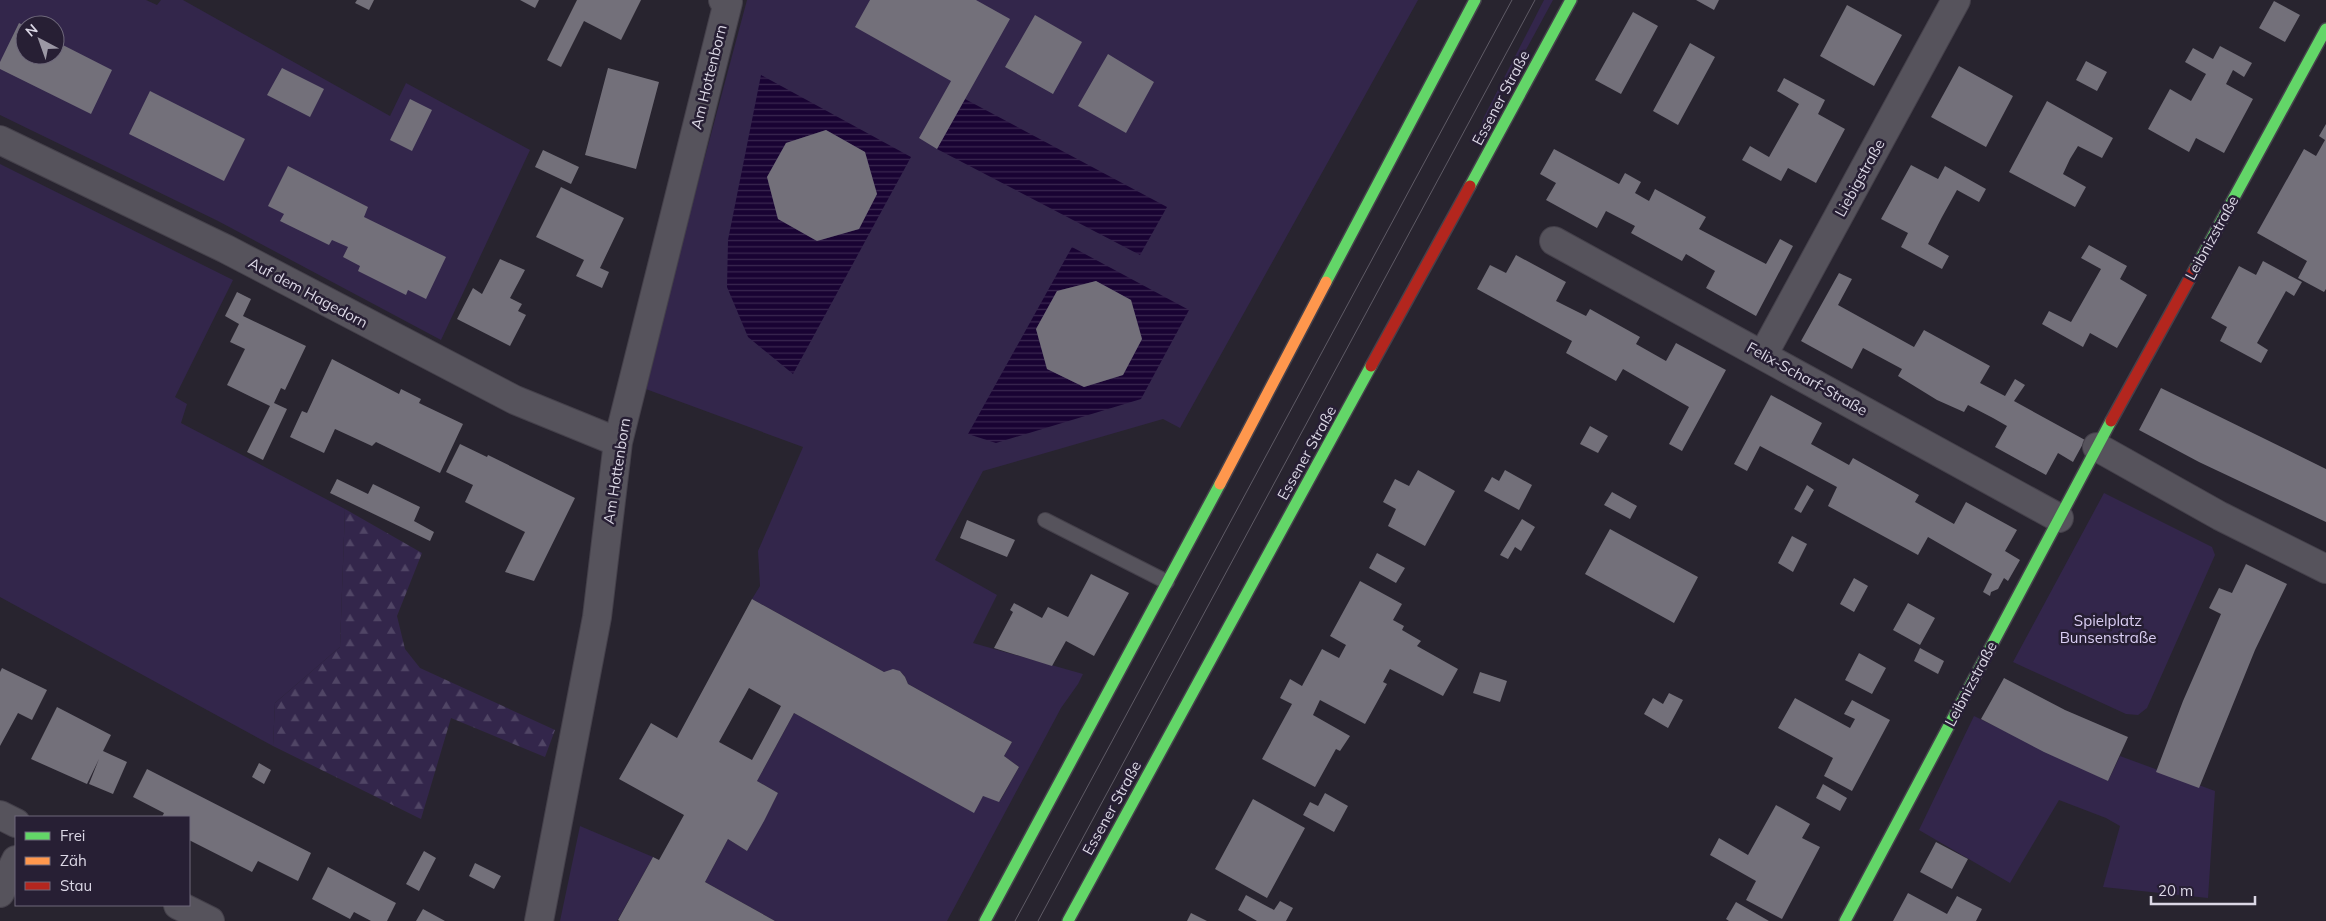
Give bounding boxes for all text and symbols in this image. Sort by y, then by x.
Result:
north arrow [15,15,65,65]
text: N [22,20,41,40]
street label: Am Hottenborn [686,23,731,131]
street label: Essener Straße [1468,47,1534,148]
street label: Liebigstraße [1830,135,1889,220]
street label: Leibnizstraße [2181,192,2243,283]
street label: Auf dem Hagedorn [245,253,371,332]
street label: Felix-Scharf-Straße [1744,337,1871,420]
street label: Essener Straße [1273,402,1340,503]
street label: Am Hottenborn [599,417,634,525]
park label: Spielplatz Bunsenstraße [2060,611,2156,647]
street label: Leibnizstraße [1940,638,2001,730]
street label: Essener Straße [1078,757,1145,858]
legend [15,816,190,906]
text: Frei [60,826,85,845]
text: Zäh [60,851,87,870]
scale bar [2151,874,2255,906]
text: Stau [60,876,92,895]
text: 20 m [2158,881,2193,900]

